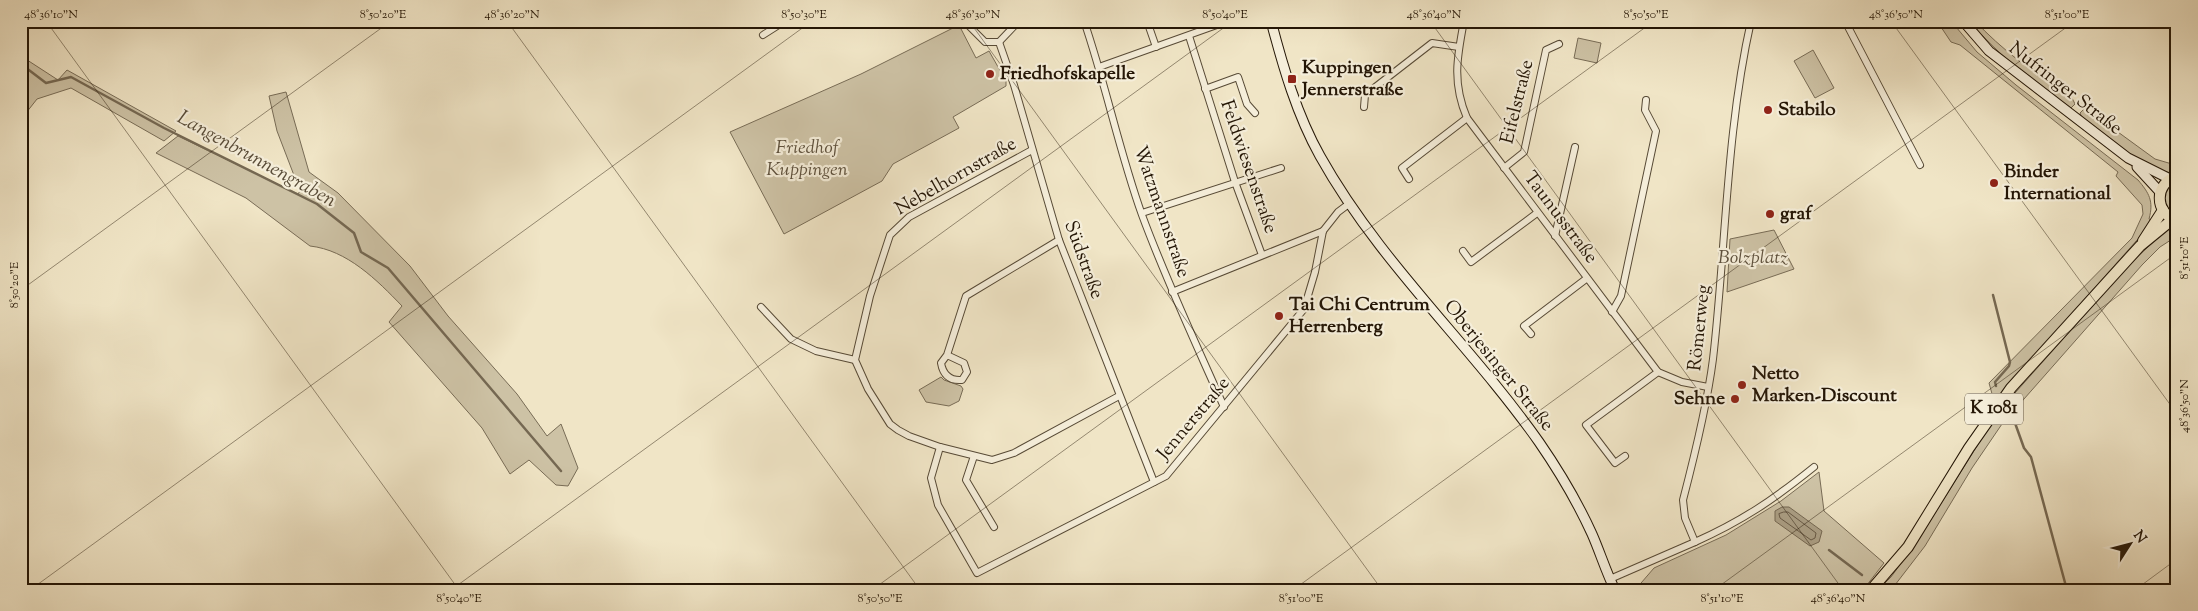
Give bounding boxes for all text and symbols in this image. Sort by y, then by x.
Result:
text: 48°36'10"N [24,6,78,24]
text: 8°50'20"E [360,6,407,24]
text: 48°36'20"N [484,6,540,24]
text: 8°50'30"E [781,6,828,24]
text: 48°36'30"N [946,6,1001,24]
text: 8°50'40"E [1202,6,1249,24]
text: 48°36'40"N [1407,6,1462,24]
text: 8°50'50"E [1624,6,1669,24]
text: 48°36'50"N [1869,6,1923,24]
text: 8°51'00"E [2045,6,2090,24]
street label: Nufringer Straße [2002,36,2128,142]
place label: Kuppingen Jennerstraße [1300,55,1403,104]
street label: Eifelstraße [1495,57,1542,147]
place label: Friedhofskapelle [1000,61,1135,88]
marker: Friedhofskapelle [984,68,996,80]
marker: Kuppingen Jennerstraße [1286,73,1298,85]
street label: Feldwiesenstraße [1213,97,1283,237]
place label: Stabilo [1778,97,1836,124]
water label: Langenbrunnengraben [171,104,341,216]
marker: Stabilo [1762,104,1774,116]
street label: Nebelhornstraße [890,131,1022,223]
park label: Friedhof Kuppingen [766,135,848,184]
street label: Watzmannstraße [1126,142,1196,282]
place label: Binder International [2004,159,2112,208]
street label: Taunusstraße [1516,166,1604,270]
marker: Binder International [1988,177,2000,189]
place label: graf [1780,201,1813,228]
marker: graf [1764,208,1776,220]
street label: Südstraße [1056,217,1110,303]
text: 8°51'10"E [2176,236,2194,279]
park label: Bolzplatz [1718,245,1788,272]
text: 8°50'20"E [6,261,24,308]
street label: Römerweg [1682,283,1718,373]
place label: Tai Chi Centrum Herrenberg [1289,292,1430,341]
street label: Oberjesinger Straße [1436,294,1560,438]
marker: Tai Chi Centrum Herrenberg [1273,310,1285,322]
place label: Netto Marken-Discount [1752,361,1897,410]
street label: Jennerstraße [1150,371,1237,467]
marker: Netto Marken-Discount [1736,379,1748,391]
text: 48°36'50"N [2176,379,2194,433]
place label: Sehne [1674,386,1725,413]
marker: Sehne [1729,393,1741,405]
road number: K 1081 [1965,394,2023,424]
north arrow [2106,518,2156,568]
text: N [2128,527,2150,548]
text: 8°50'40"E [436,590,483,608]
text: 8°50'50"E [858,590,903,608]
text: 8°51'00"E [1279,590,1324,608]
text: 8°51'10"E [1701,590,1744,608]
text: 48°36'40"N [1811,590,1866,608]

